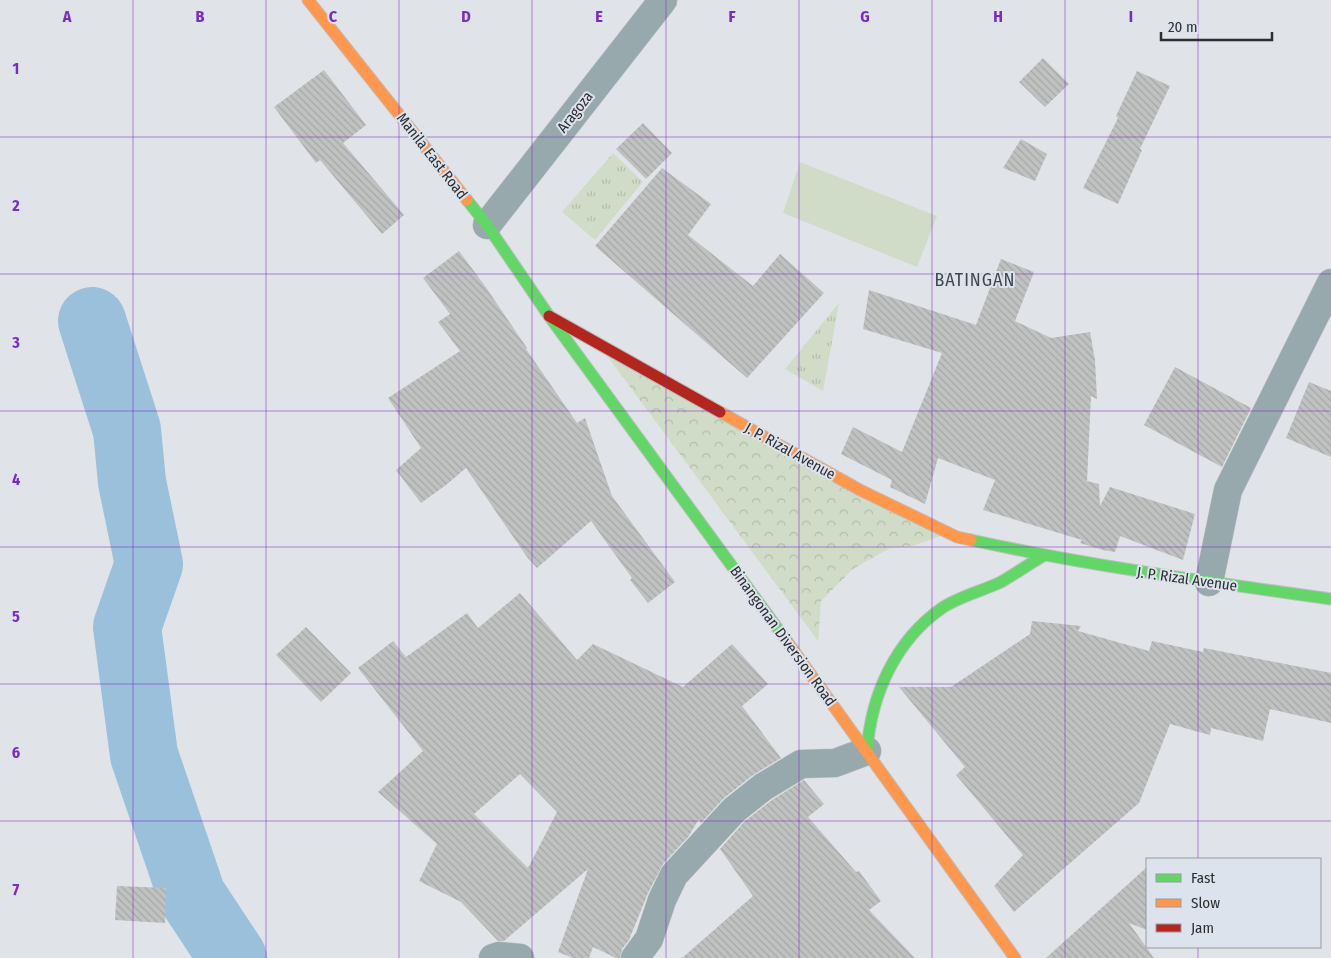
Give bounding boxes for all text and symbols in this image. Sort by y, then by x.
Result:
text: A [62,7,72,26]
text: B [196,7,205,26]
text: C [329,7,338,26]
text: D [461,7,471,26]
text: E [595,7,603,26]
text: F [728,7,736,26]
text: G [860,7,870,26]
text: H [993,7,1003,26]
text: I [1129,7,1133,26]
scale bar [1161,10,1272,42]
text: 20 m [1168,18,1198,36]
text: 1 [13,59,19,78]
street label: Aragoza [553,88,597,136]
street label: Manila East Road [393,109,471,203]
text: 2 [11,196,20,215]
district label: BATINGAN [934,269,1016,291]
text: 3 [11,333,20,352]
street label: J. P. Rizal Avenue [741,419,839,483]
text: 4 [12,470,20,489]
street label: Binangonan Diversion Road [726,562,840,710]
street label: J. P. Rizal Avenue [1136,563,1238,595]
text: 5 [12,607,20,626]
text: 6 [12,743,20,762]
legend [1146,858,1321,948]
text: Fast [1191,869,1215,887]
text: 7 [13,880,20,899]
text: Slow [1191,894,1220,912]
text: Jam [1191,919,1214,937]

